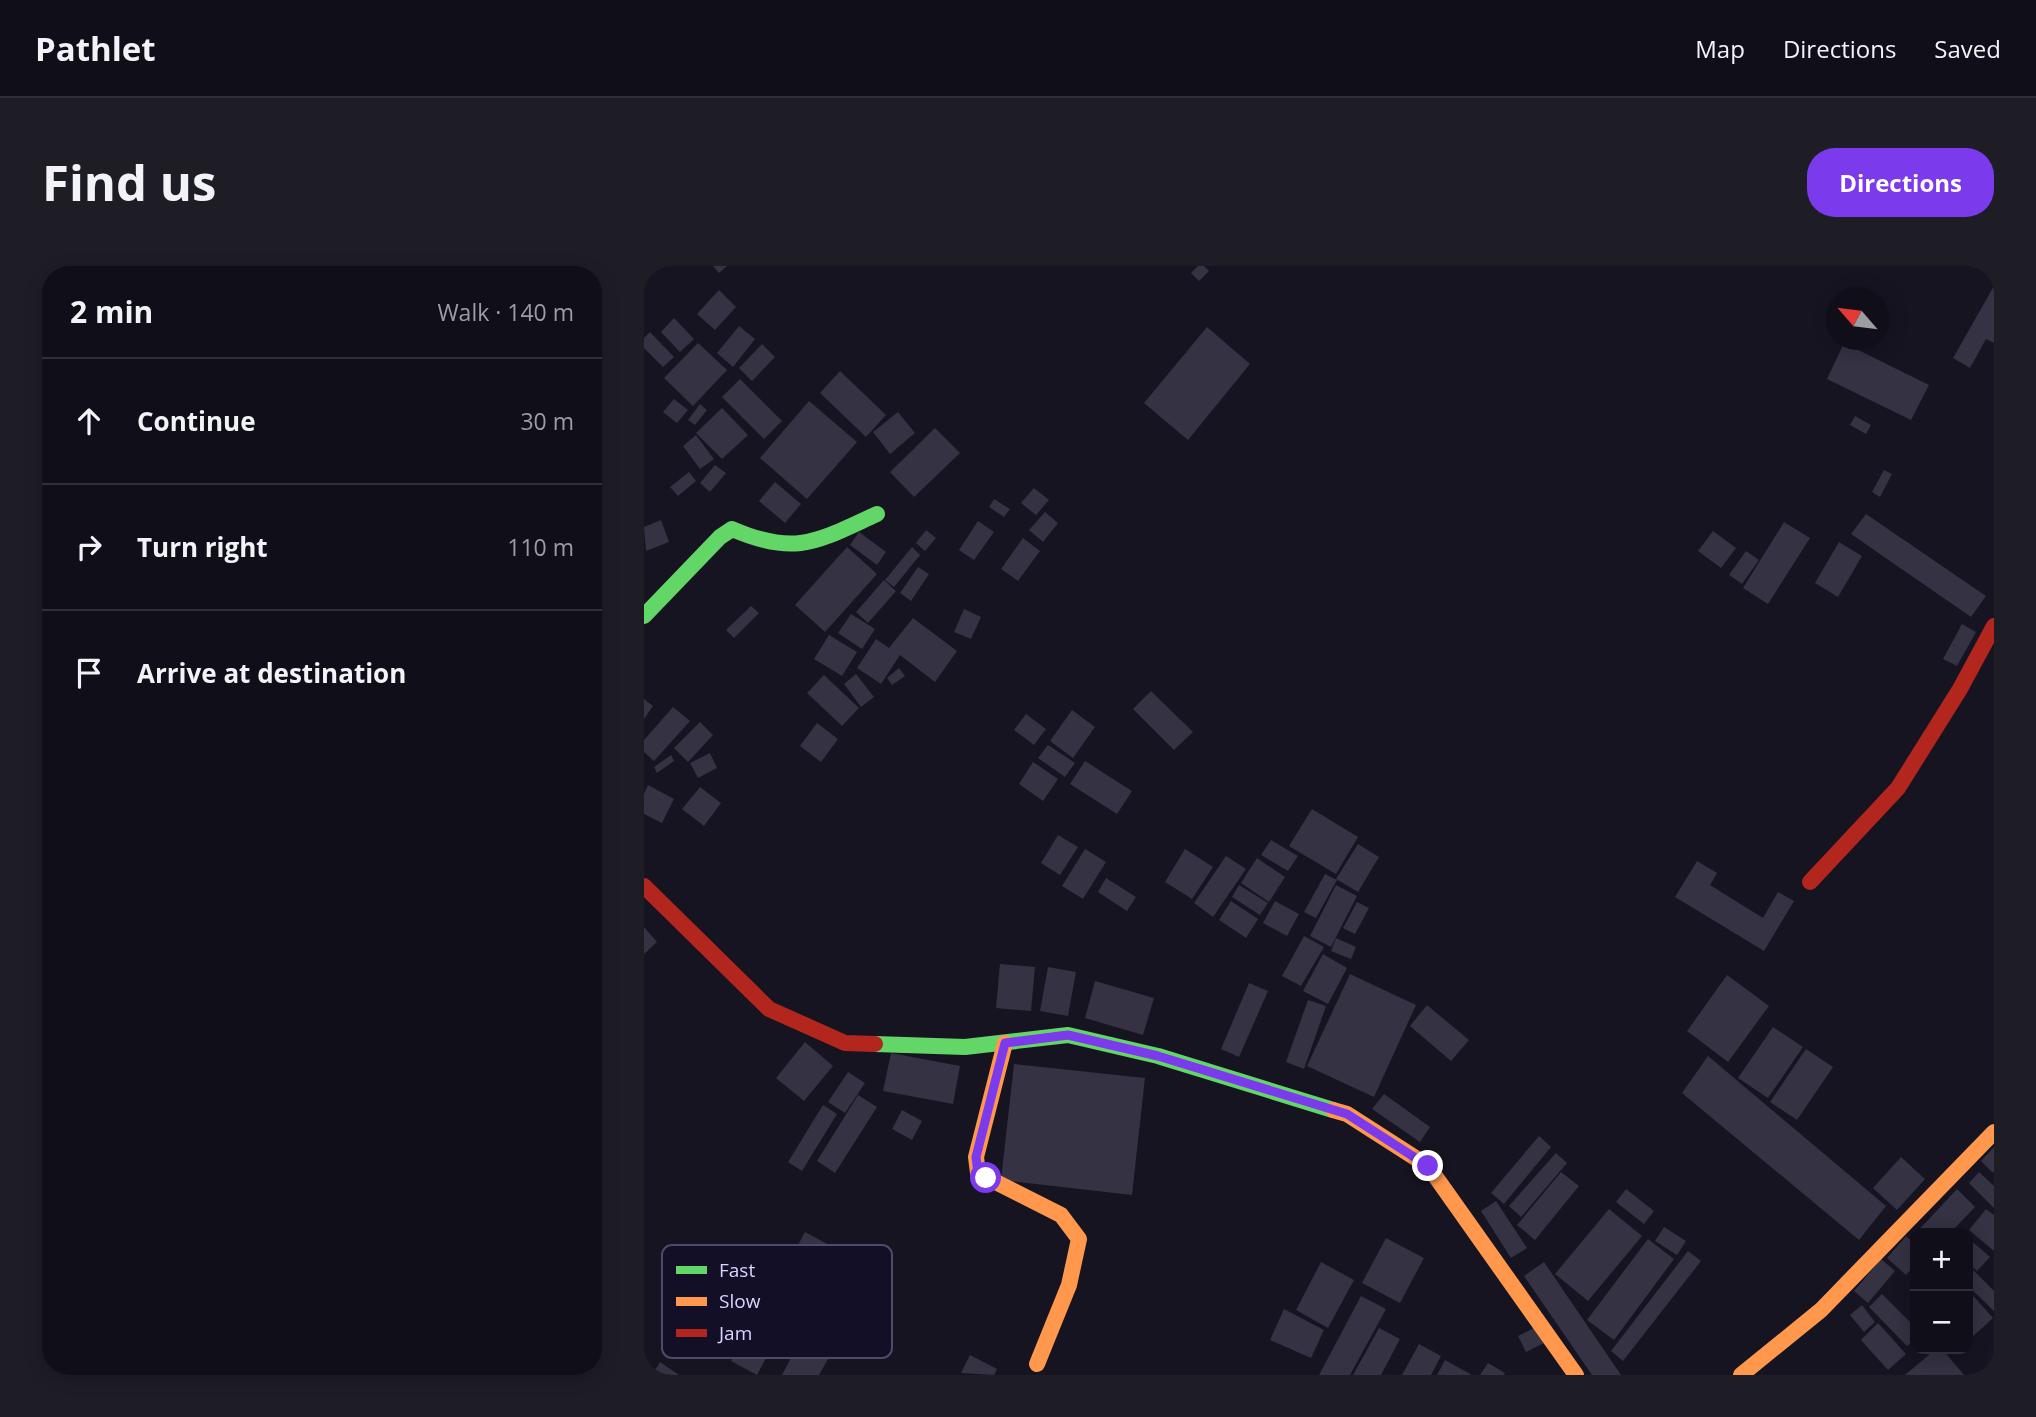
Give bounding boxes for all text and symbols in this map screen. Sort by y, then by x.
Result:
text: Pathlet [35,26,156,71]
text: Map [1695,32,1745,65]
text: Directions [1783,32,1896,65]
text: Saved [1934,32,2001,65]
button: Directions [1807,148,1994,217]
text: Find us [42,149,216,215]
north arrow [1826,287,1889,350]
text: 2 min [70,291,153,332]
text: Walk · 140 m [437,296,574,328]
icon: ahead [70,402,108,440]
text: Continue [137,403,256,439]
text: 30 m [520,405,574,437]
icon: right [70,528,108,566]
text: Turn right [137,529,268,565]
text: 110 m [507,531,574,563]
icon: arrive [70,654,108,692]
text: Arrive at destination [137,655,406,691]
route end [1412,1150,1443,1181]
route start [970,1162,1001,1193]
map controls [1910,1228,1973,1354]
button: + [1910,1228,1973,1291]
legend [662,1245,892,1358]
text: Fast [719,1257,755,1283]
text: Slow [719,1288,761,1314]
button: − [1910,1291,1973,1354]
text: Jam [717,1320,752,1346]

